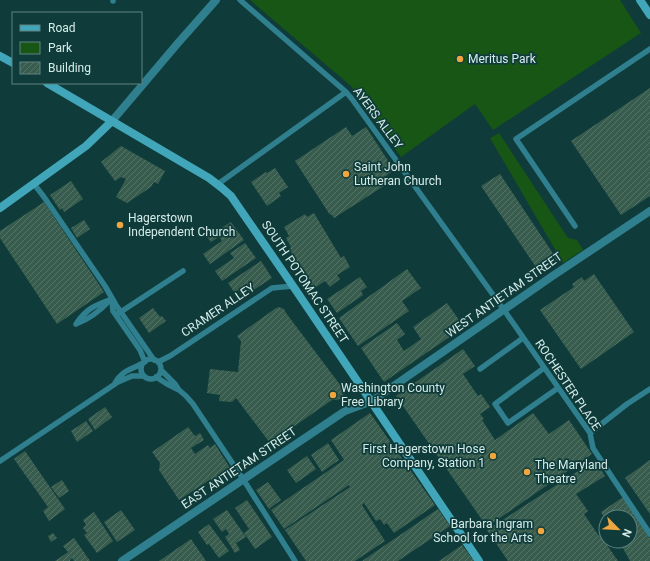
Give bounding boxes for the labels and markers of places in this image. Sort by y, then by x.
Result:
place label: Meritus Park [468,52,537,66]
marker: Meritus Park [455,54,465,64]
place label: Saint John Lutheran Church [354,160,442,188]
marker: Saint John Lutheran Church [341,169,351,179]
place label: Hagerstown Independent Church [128,211,235,239]
marker: Hagerstown Independent Church [115,220,125,230]
place label: Washington County Free Library [341,381,445,409]
marker: Washington County Free Library [328,390,338,400]
place label: First Hagerstown Hose Company, Station 1 [363,442,485,470]
marker: First Hagerstown Hose Company, Station 1 [488,451,498,461]
place label: The Maryland Theatre [535,458,608,486]
marker: The Maryland Theatre [522,467,532,477]
place label: Barbara Ingram School for the Arts [433,517,533,545]
marker: Barbara Ingram School for the Arts [536,526,546,536]

